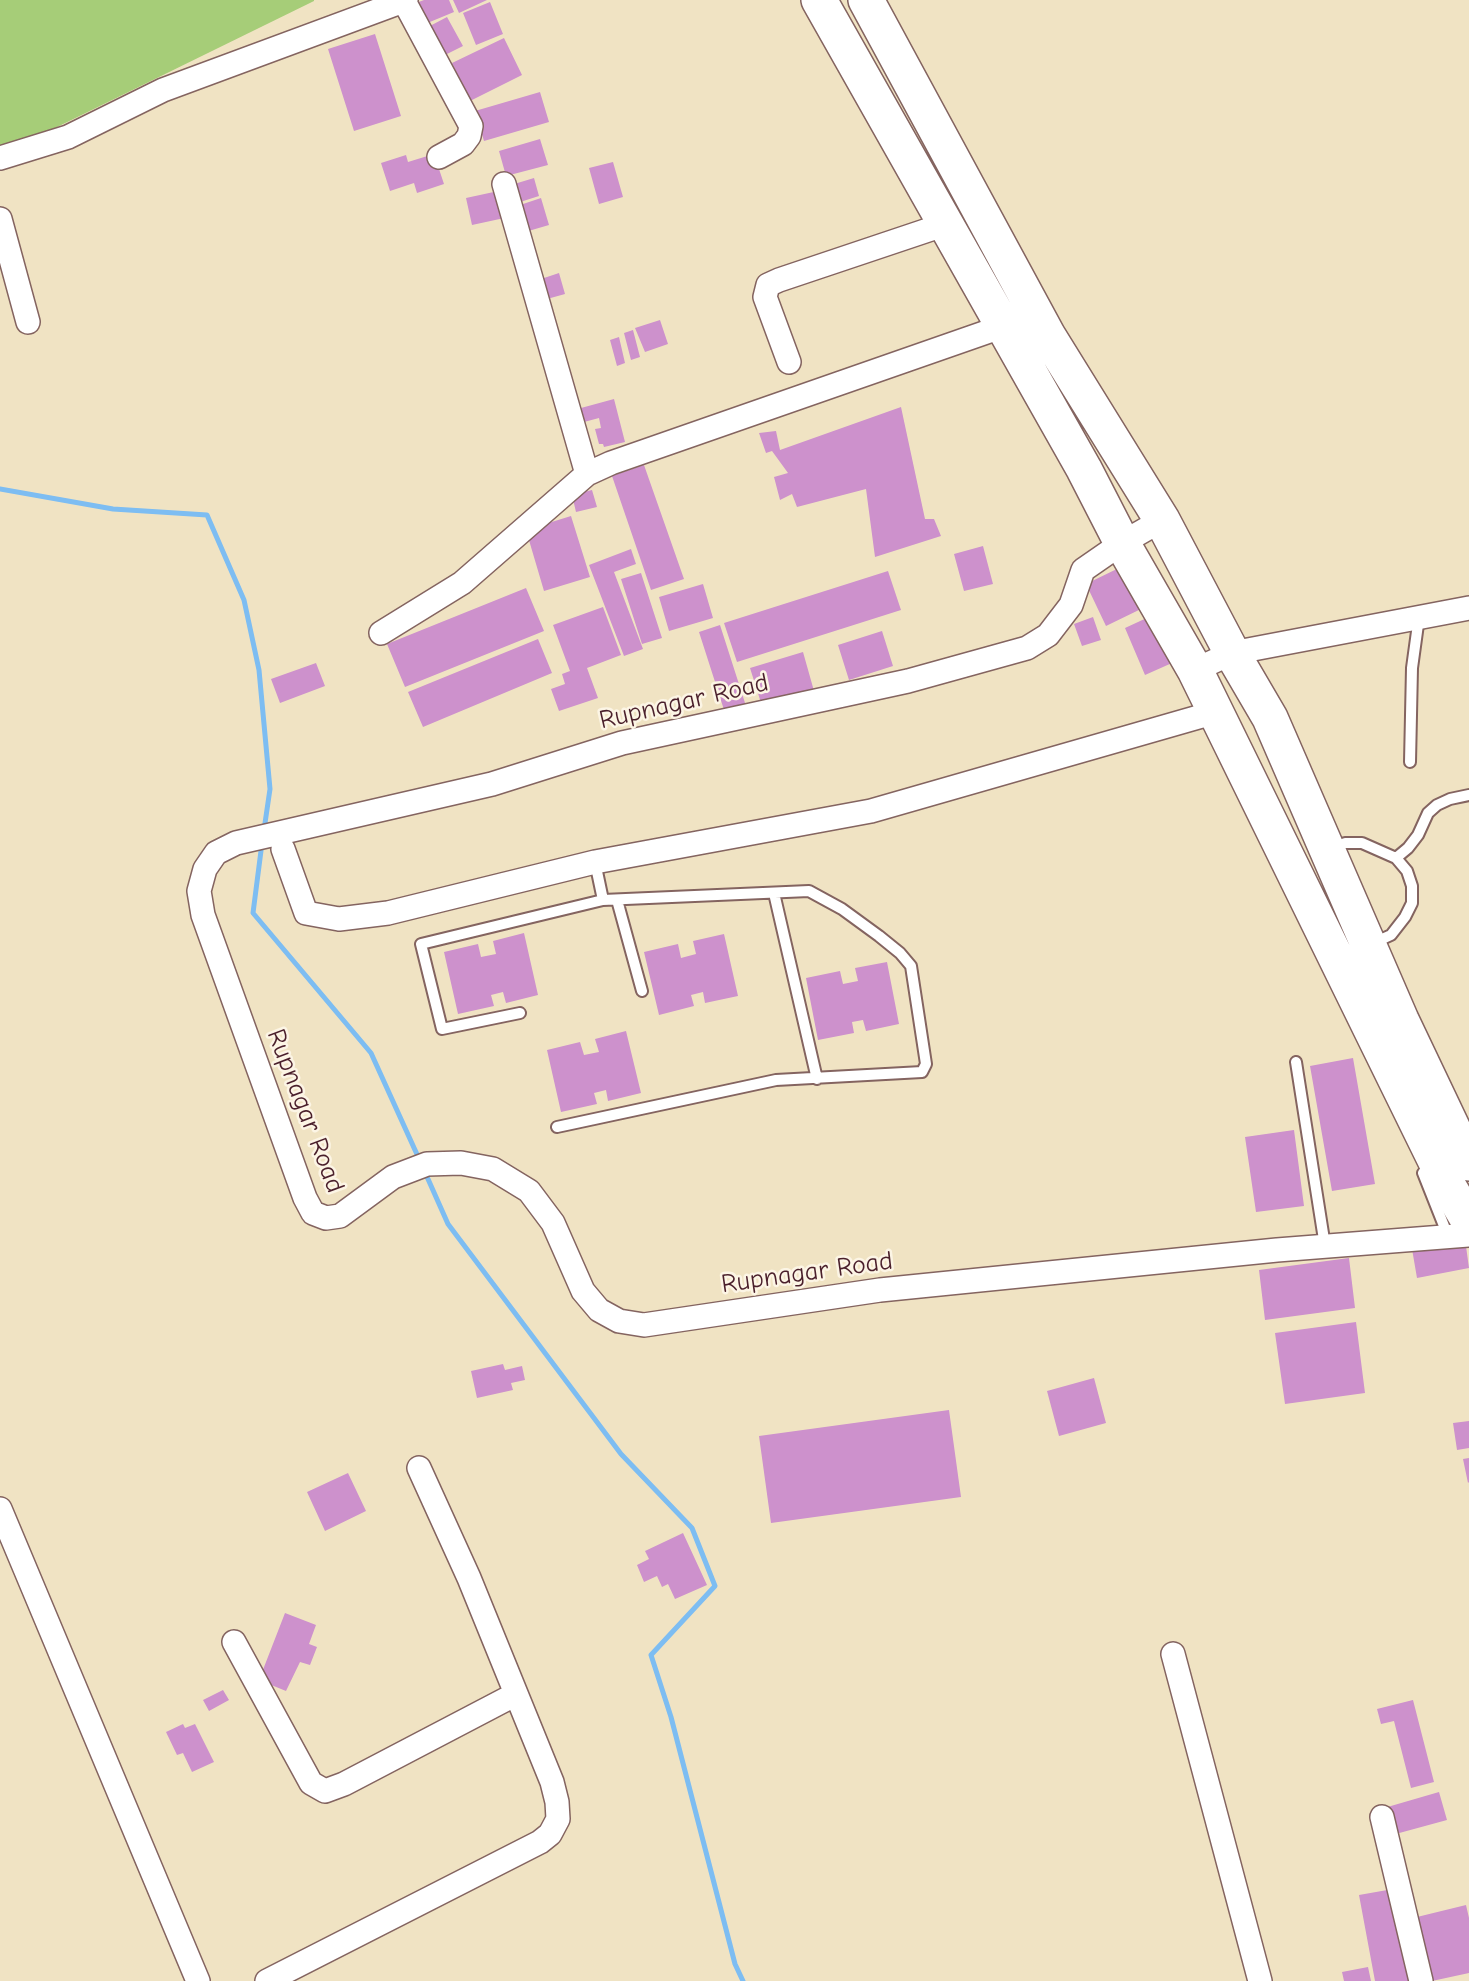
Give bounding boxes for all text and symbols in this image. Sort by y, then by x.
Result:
street label: Rupnagar Road [596,667,772,737]
street label: Rupnagar Road [259,1025,351,1197]
street label: Rupnagar Road [719,1246,895,1300]

